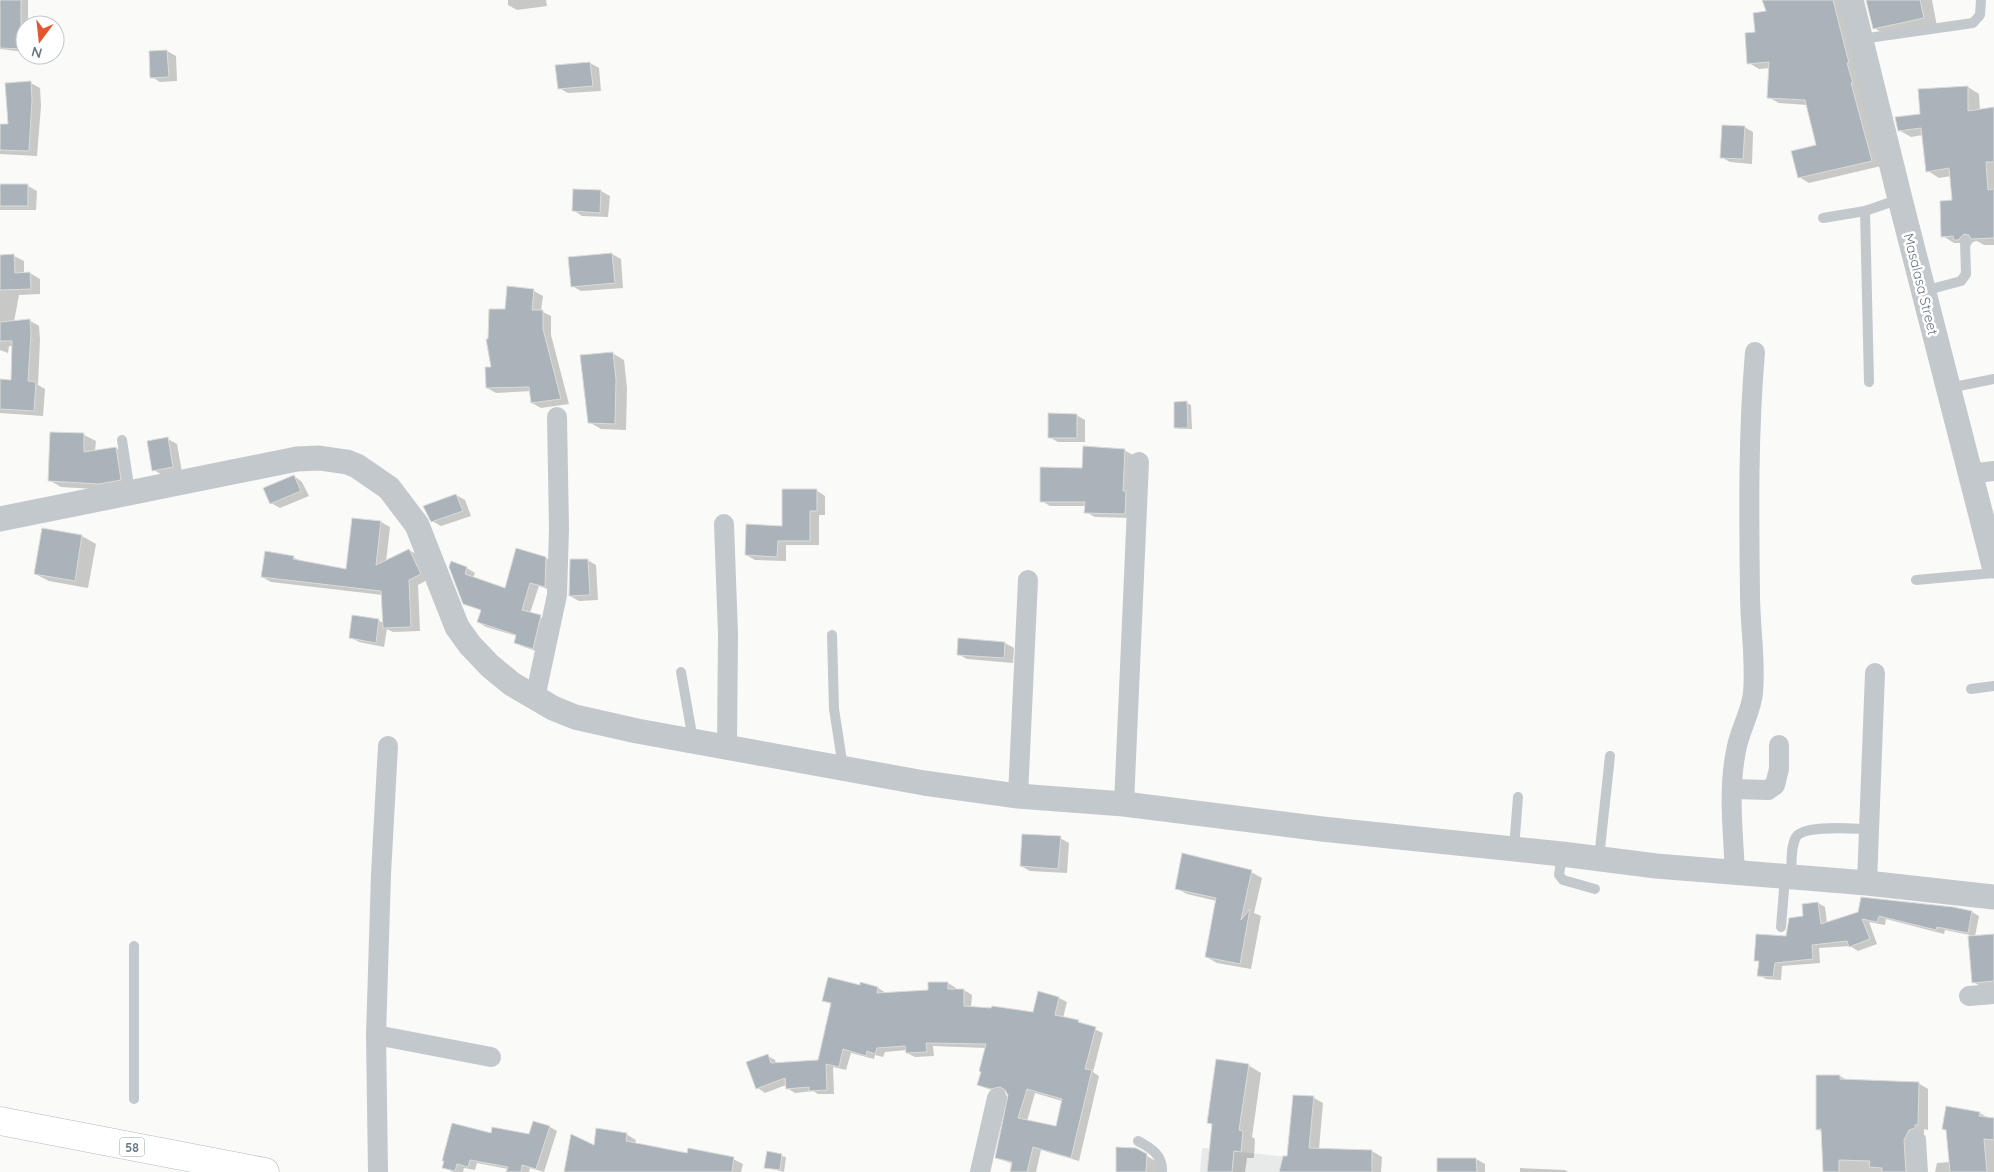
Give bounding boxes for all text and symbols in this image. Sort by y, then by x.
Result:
north arrow [15,15,65,65]
text: N [29,43,44,63]
street label: Masalasa Street [1900,231,1942,337]
road number: 58 [120,1138,144,1156]

